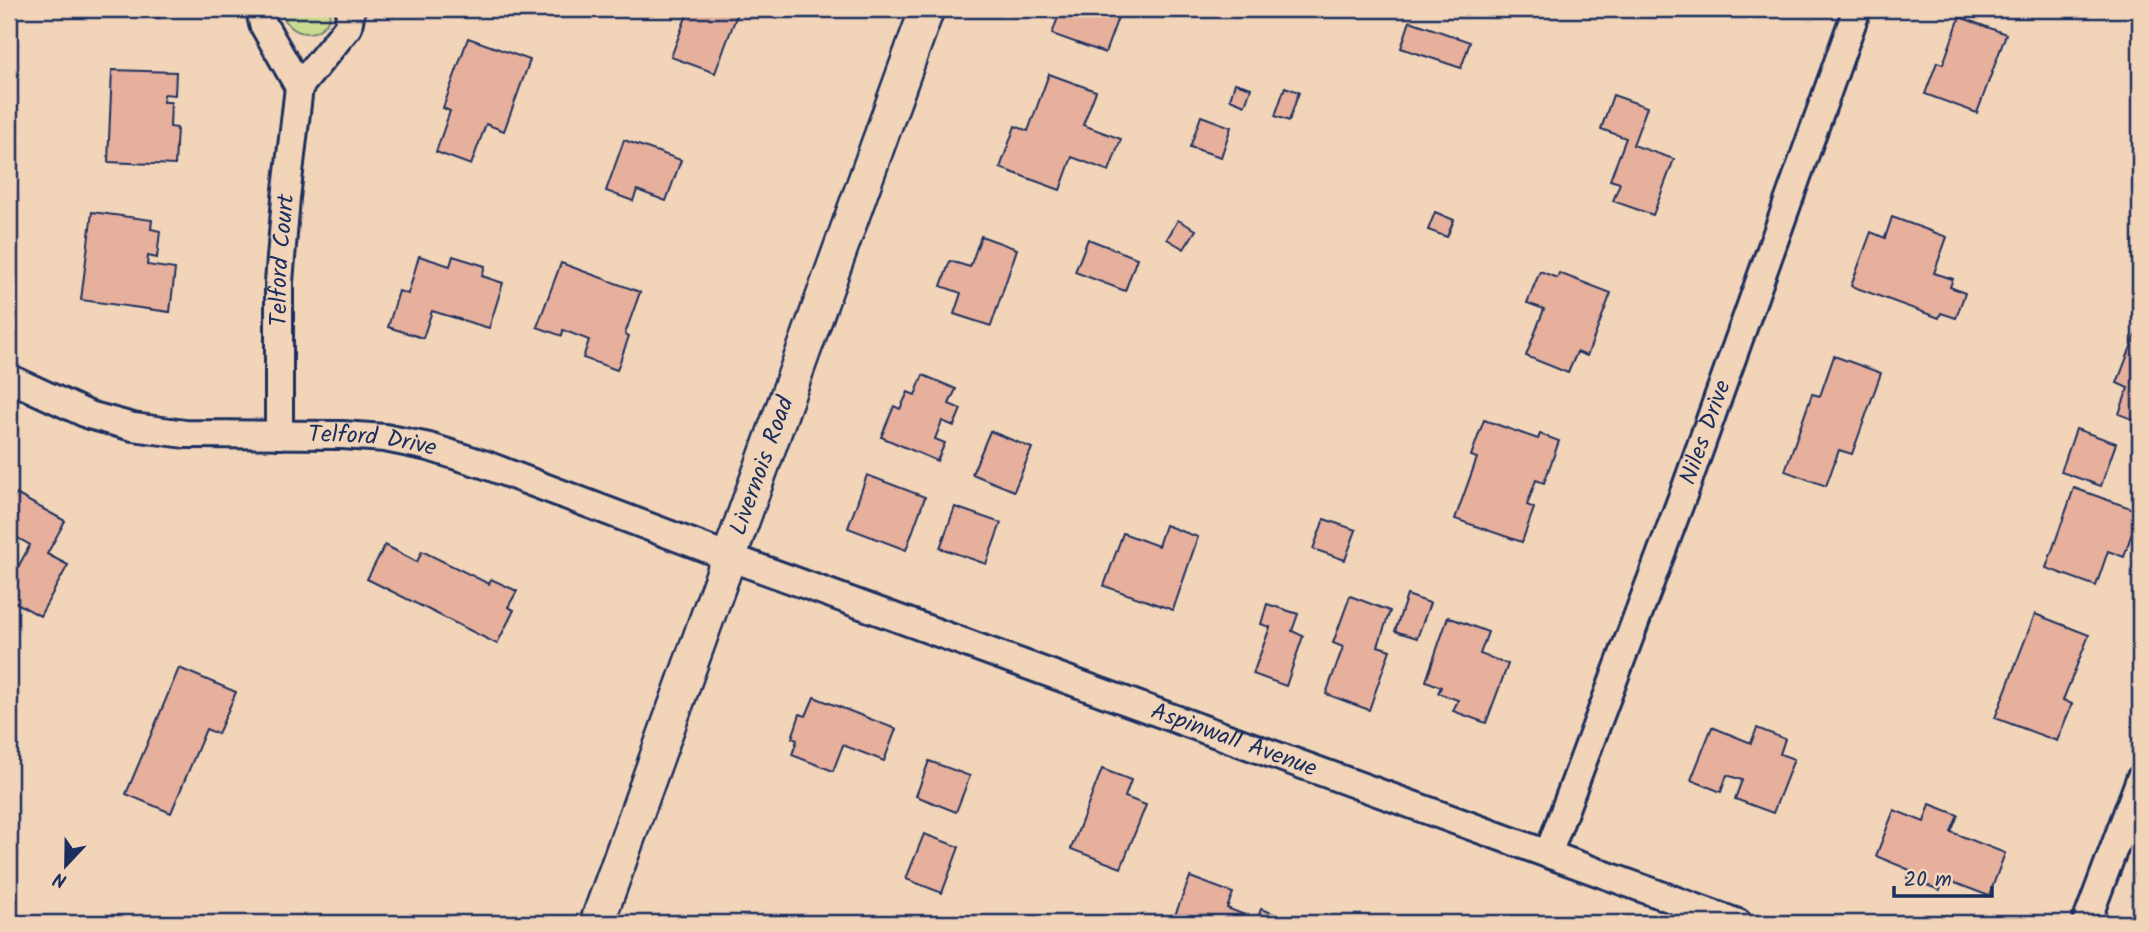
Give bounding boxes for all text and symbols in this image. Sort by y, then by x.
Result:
street label: Telford Court [260,191,306,327]
street label: Niles Drive [1669,375,1742,490]
street label: Livernois Road [719,390,805,541]
street label: Telford Drive [308,415,442,468]
street label: Aspinwall Avenue [1145,692,1323,788]
north arrow [32,830,102,900]
scale bar [1894,855,1992,899]
text: N [49,863,72,895]
text: 20 m [1904,864,1952,897]

